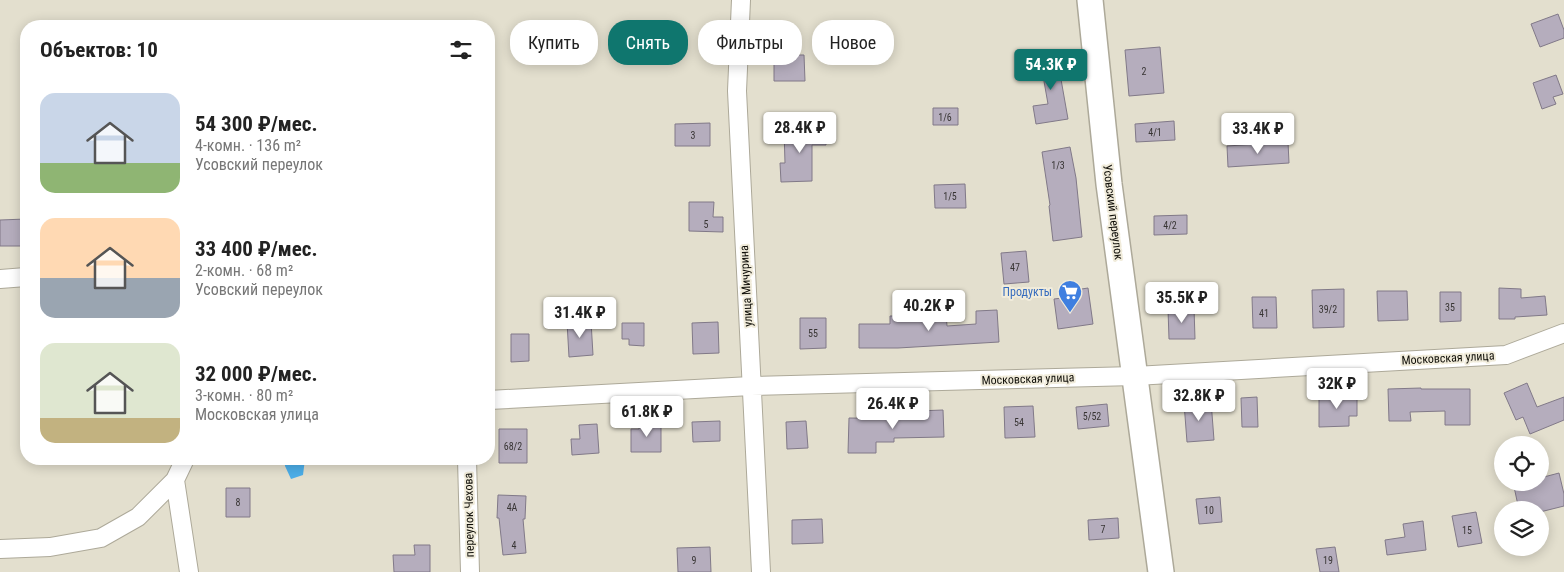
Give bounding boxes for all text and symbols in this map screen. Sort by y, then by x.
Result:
chip: Купить [510,20,598,65]
chip: Снять [608,20,688,65]
chip: Фильтры [698,20,802,65]
chip: Новое [812,20,894,65]
icon: filters [447,36,475,64]
text: Объектов: 10 [40,38,158,62]
pin: 54.3K ₽ [1005,48,1097,91]
text: 54.3K ₽ [1025,55,1077,74]
house number: 2 [1142,66,1147,77]
text: 54 300 ₽/мес. [195,112,318,136]
pin: 28.4K ₽ [754,112,846,154]
house number: 1/6 [938,112,952,123]
pin: 33.4K ₽ [1212,112,1304,155]
icon: home [80,113,140,173]
text: 28.4K ₽ [774,118,826,137]
text: 33.4K ₽ [1232,119,1284,138]
house number: 4/1 [1148,127,1162,138]
house number: 3 [691,130,696,141]
text: 4-комн. · 136 m² [195,136,301,155]
text: Усовский переулок [195,155,323,174]
house number: 1/3 [1051,160,1065,171]
street label: Усовский переулок [1100,164,1126,261]
house number: 1/5 [943,191,957,202]
house number: 5 [704,219,709,230]
house number: 4/2 [1163,220,1177,231]
text: 33 400 ₽/мес. [195,237,318,261]
icon: home [80,238,140,298]
street label: улица Мичурина [737,245,755,327]
text: 2-комн. · 68 m² [195,261,293,280]
house number: 47 [1010,262,1020,273]
supermarket icon: Продукты [1057,279,1083,313]
text: Усовский переулок [195,280,323,299]
pin: 35.5K ₽ [1136,282,1228,324]
place label: Продукты [1003,285,1052,299]
text: 35.5K ₽ [1156,288,1208,307]
pin: 40.2K ₽ [883,290,975,332]
pin: 31.4K ₽ [534,296,626,339]
text: 40.2K ₽ [903,296,955,315]
house number: 35 [1445,302,1455,313]
text: 31.4K ₽ [554,303,606,322]
house number: 39/2 [1319,304,1337,315]
house number: 41 [1259,308,1269,319]
house number: 55 [808,328,818,339]
street label: Московская улица [1401,349,1495,367]
text: 32 000 ₽/мес. [195,362,318,386]
icon: home [80,363,140,423]
pin: 32K ₽ [1302,368,1372,410]
street label: Московская улица [981,370,1075,388]
text: 32K ₽ [1318,374,1356,393]
pin: 32.8K ₽ [1153,380,1245,422]
text: 3-комн. · 80 m² [195,386,293,405]
text: 32.8K ₽ [1173,386,1225,405]
pin: 26.4K ₽ [847,388,939,430]
text: 26.4K ₽ [867,394,919,413]
pin: 61.8K ₽ [601,396,693,438]
text: 61.8K ₽ [621,402,673,421]
text: Московская улица [195,405,319,424]
house number: 5/52 [1083,411,1101,422]
house number: 54 [1014,417,1024,428]
map controls [1494,436,1549,556]
button: locate [1494,436,1549,491]
house number: 68/2 [504,441,522,452]
street label: переулок Чехова [461,472,477,557]
house number: 8 [236,497,241,508]
button: layers [1494,501,1549,556]
house number: 4А [507,502,518,513]
house number: 10 [1204,505,1214,516]
house number: 7 [1101,524,1106,535]
house number: 15 [1462,525,1472,536]
house number: 4 [512,540,517,551]
house number: 9 [692,555,697,566]
house number: 19 [1323,555,1333,566]

